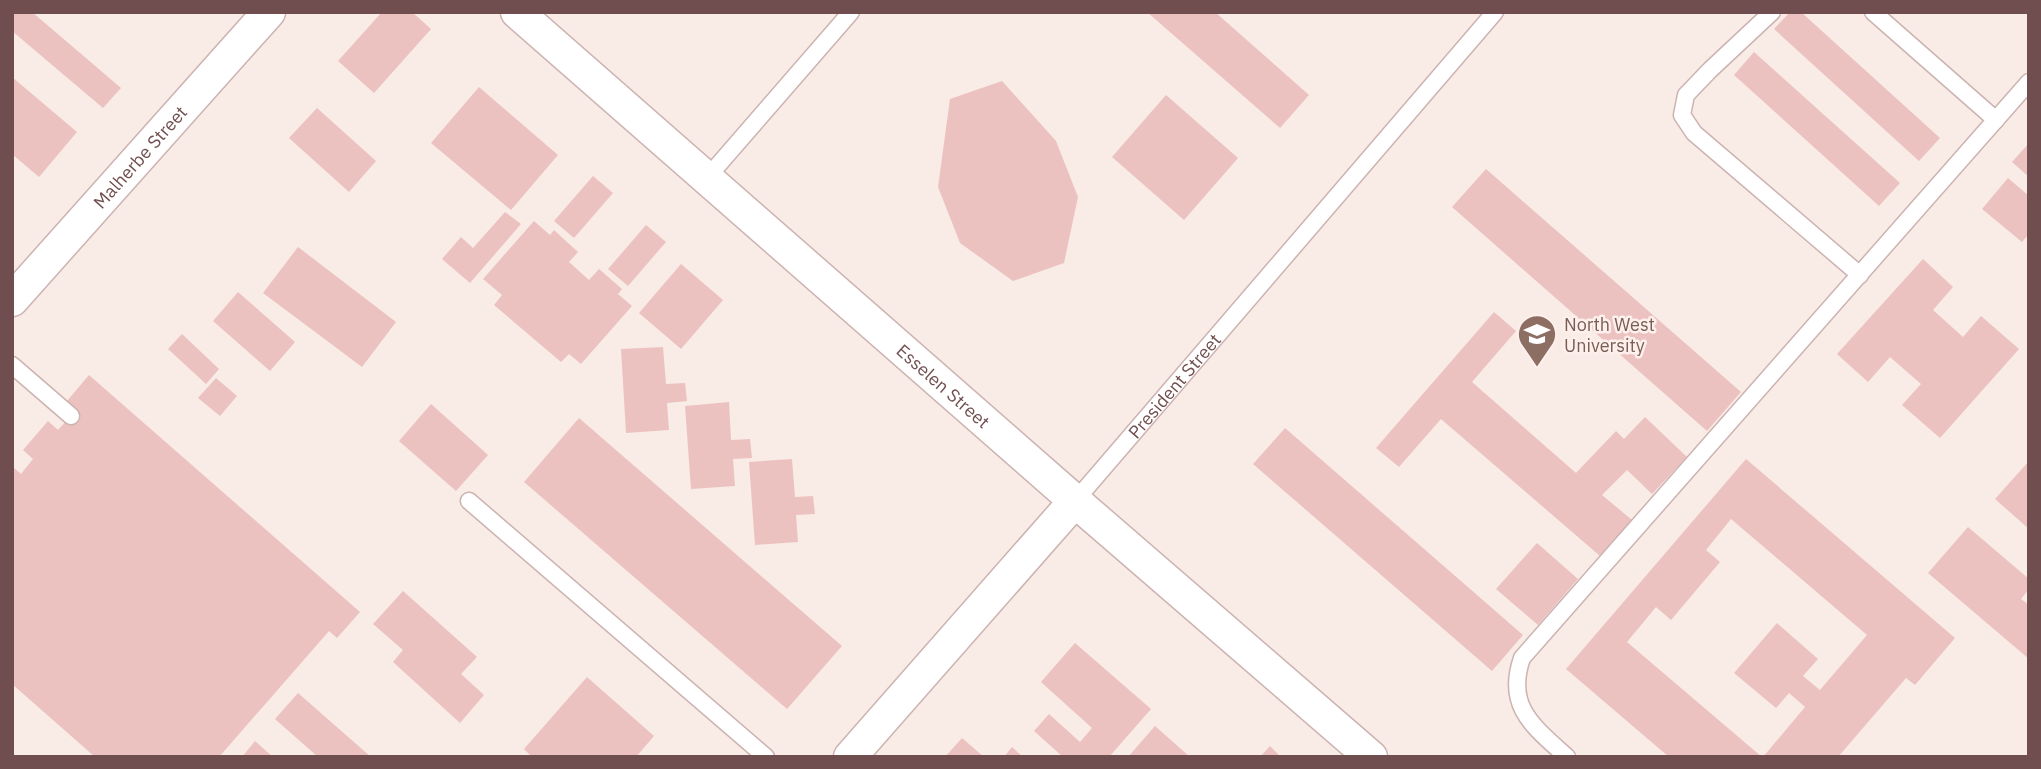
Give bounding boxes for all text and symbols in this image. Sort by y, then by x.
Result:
street label: Malherbe Street [88,101,192,213]
school or university icon: North West University [1516,313,1558,368]
place label: North West University [1564,313,1655,357]
street label: President Street [1123,328,1225,443]
street label: Esselen Street [892,339,995,433]

